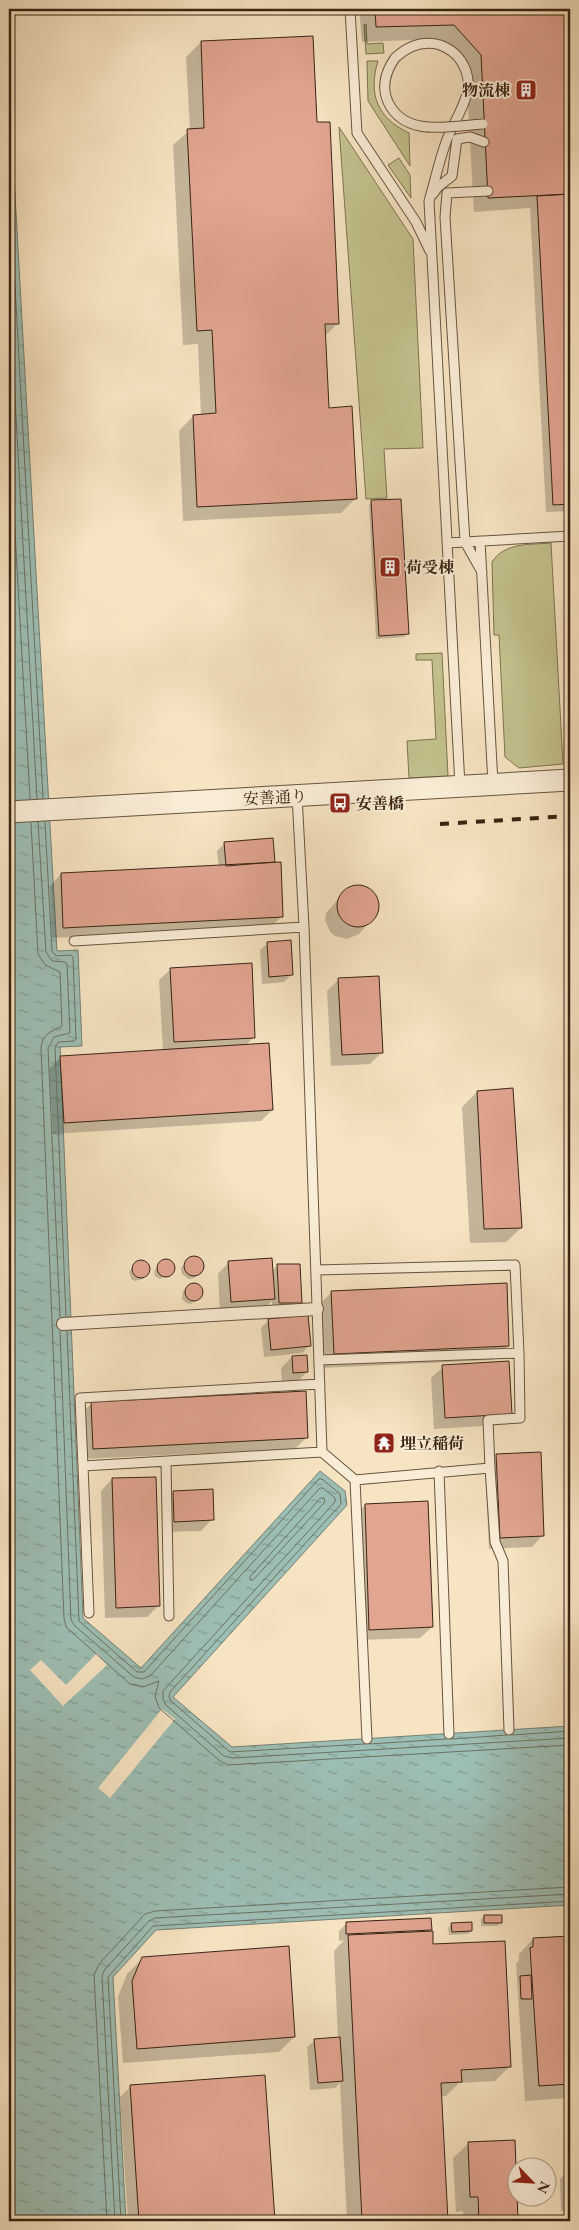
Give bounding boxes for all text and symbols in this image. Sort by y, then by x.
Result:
building icon: 物流棟 [514,78,538,102]
place label: 物流棟 [462,80,510,101]
building icon: 荷受棟 [378,555,402,579]
place label: 荷受棟 [406,557,454,578]
street label: 安善通り [243,785,308,810]
bus stop icon: 安善橋 [328,791,352,815]
place label: 安善橋 [356,793,404,814]
temple icon: 埋立稲荷 [372,1431,396,1455]
place label: 埋立稲荷 [400,1433,464,1454]
north arrow [506,2158,556,2208]
text: N [533,2179,554,2197]

